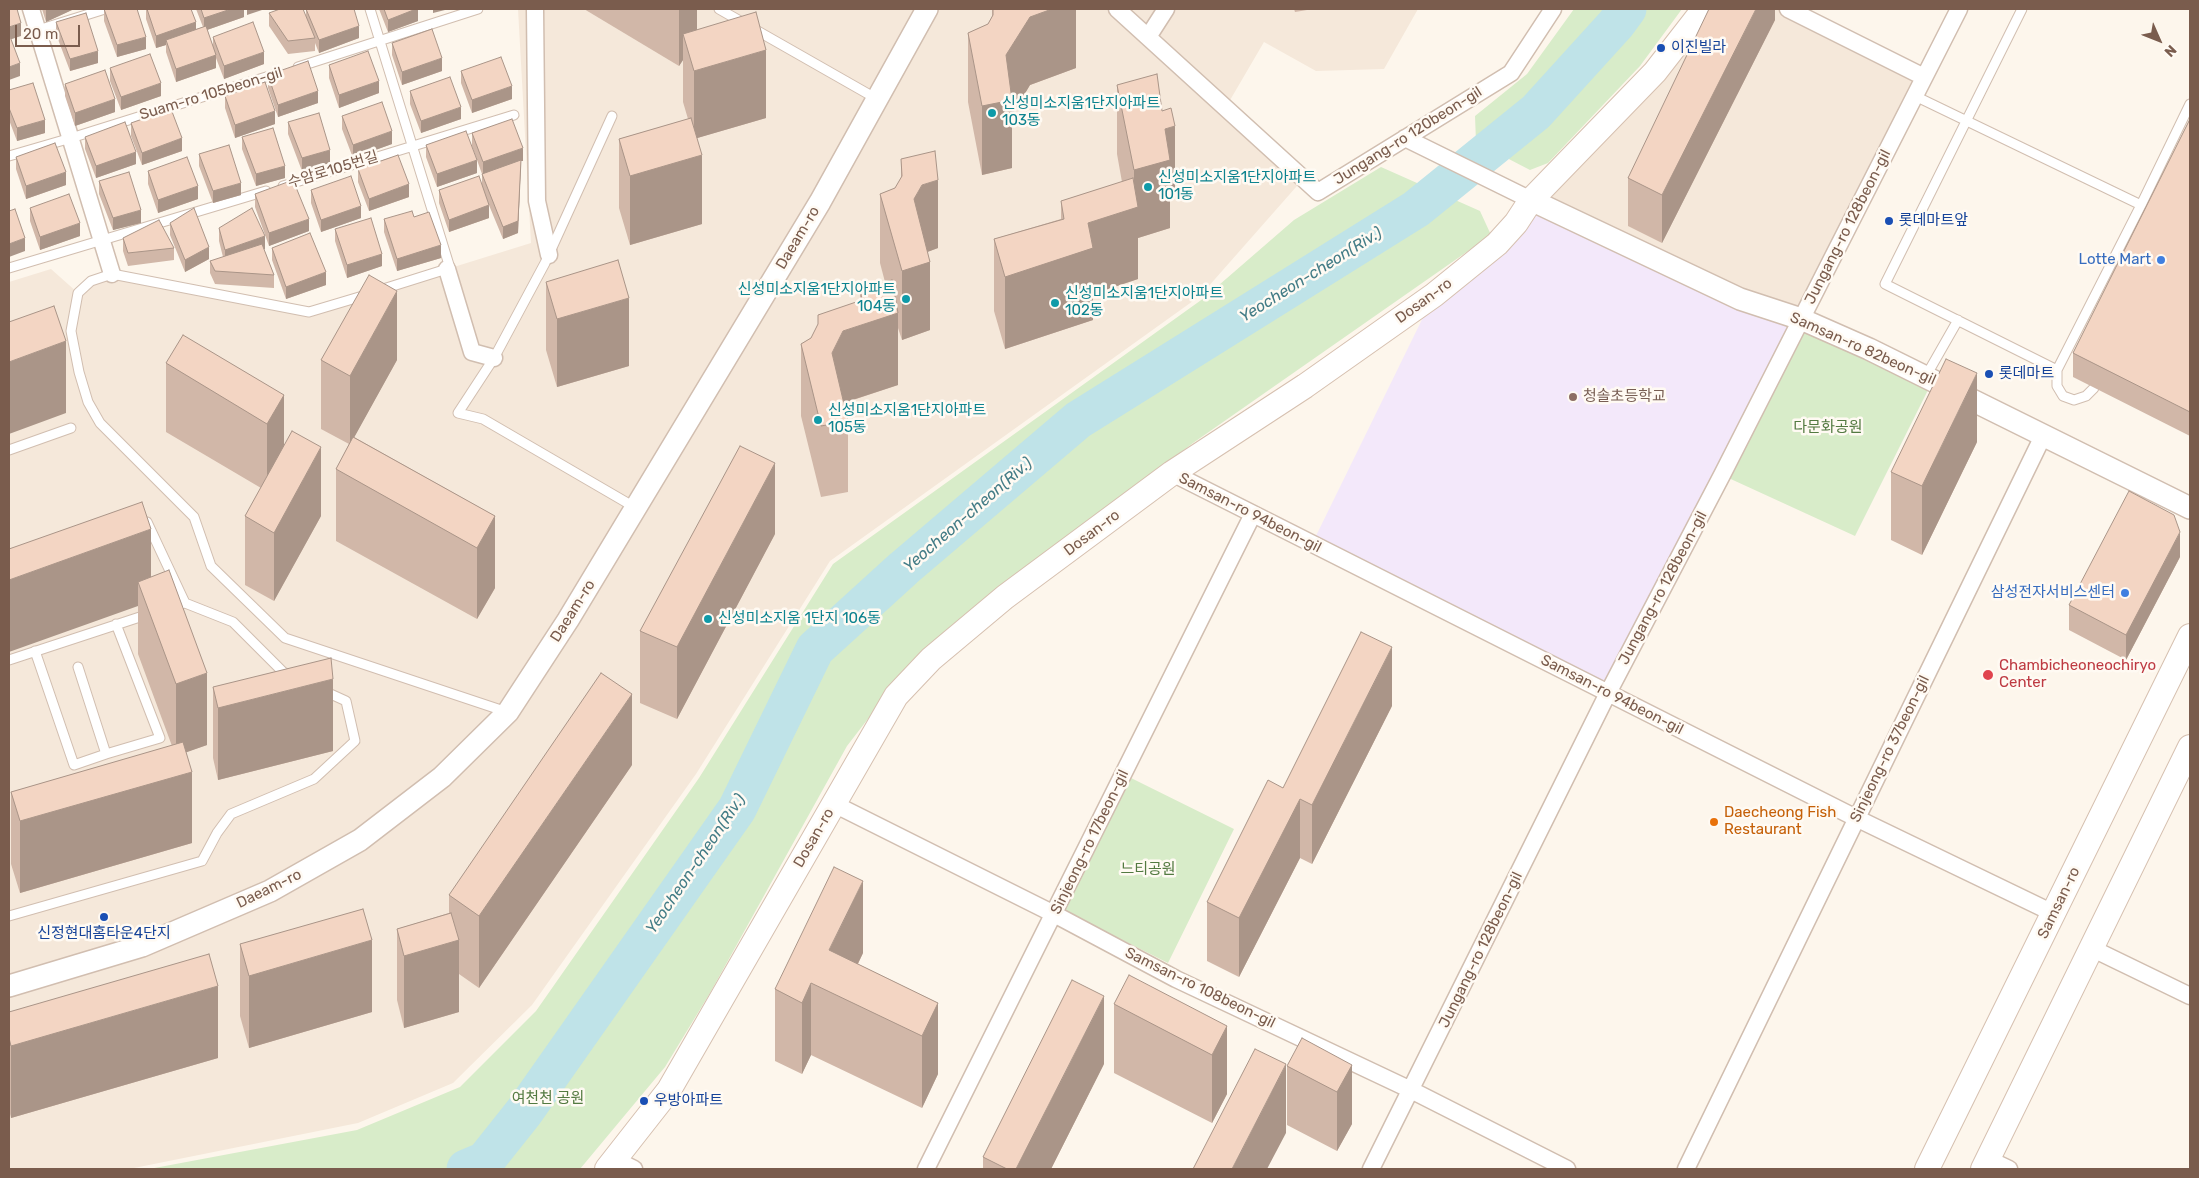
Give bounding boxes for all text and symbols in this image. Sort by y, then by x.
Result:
scale bar [18,15,82,47]
north arrow [2134,15,2184,65]
text: 20 m [23,25,58,43]
place label: 이진빌라 [1671,39,1726,57]
text: N [2161,41,2180,60]
marker: 이진빌라 [1655,42,1667,54]
street label: Suam-ro 105beon-gil [137,64,285,124]
street label: Jungang-ro 120beon-gil [1331,83,1485,189]
place label: 신성미소지움1단지아파트 103동 [1002,95,1160,130]
marker: 신성미소지움1단지아파트 103동 [986,107,998,119]
street label: Jungang-ro 128beon-gil [1801,147,1895,307]
street label: 수암로105번길 [285,148,381,192]
place label: 신성미소지움1단지아파트 101동 [1158,169,1316,204]
marker: 신성미소지움1단지아파트 101동 [1142,181,1154,193]
street label: Daeam-ro [772,203,824,273]
place label: 롯데마트앞 [1899,212,1968,230]
marker: 롯데마트앞 [1883,215,1895,227]
water label: Yeocheon-cheon(Riv.) [1236,223,1386,327]
place label: Lotte Mart [2079,251,2151,269]
marker: Lotte Mart [2155,254,2167,266]
street label: Dosan-ro [1392,275,1456,327]
place label: 신성미소지움1단지아파트 104동 [738,281,896,316]
place label: 신성미소지움1단지아파트 102동 [1065,285,1223,320]
marker: 신성미소지움1단지아파트 104동 [900,293,912,305]
marker: 신성미소지움1단지아파트 102동 [1049,297,1061,309]
street label: Samsan-ro 82beon-gil [1787,309,1939,389]
place label: 롯데마트 [1999,365,2054,383]
marker: 롯데마트 [1983,368,1995,380]
place label: 청솔초등학교 [1583,388,1666,406]
marker: 청솔초등학교 [1567,391,1579,403]
place label: 신성미소지움1단지아파트 105동 [828,402,986,437]
marker: 신성미소지움1단지아파트 105동 [812,414,824,426]
park label: 다문화공원 [1794,419,1862,437]
water label: Yeocheon-cheon(Riv.) [900,454,1036,576]
street label: Samsan-ro 94beon-gil [1176,469,1324,557]
street label: Dosan-ro [1060,506,1124,560]
street label: Jungang-ro 128beon-gil [1615,508,1711,668]
street label: Daeam-ro [547,577,599,645]
place label: 삼성전자서비스센터 [1991,584,2115,602]
marker: 삼성전자서비스센터 [2119,587,2131,599]
place label: 신성미소지움 1단지 106동 [718,610,881,628]
marker: 신성미소지움 1단지 106동 [702,613,714,625]
street label: Samsan-ro 94beon-gil [1538,651,1686,739]
place label: Chambicheoneochiryo Center [1999,657,2156,692]
marker: Chambicheoneochiryo Center [1981,668,1995,682]
street label: Sinjeong-ro 37beon-gil [1847,673,1933,825]
street label: Sinjeong-ro 17beon-gil [1047,767,1133,917]
water label: Yeocheon-cheon(Riv.) [642,790,750,938]
place label: Daecheong Fish Restaurant [1724,804,1836,839]
street label: Dosan-ro [790,805,838,871]
marker: Daecheong Fish Restaurant [1708,816,1720,828]
park label: 느티공원 [1120,861,1176,879]
street label: Samsan-ro [2034,864,2084,942]
street label: Daeam-ro [234,866,304,912]
street label: Jungang-ro 128beon-gil [1435,869,1527,1031]
marker: 신정현대홈타운4단지 [98,911,110,923]
place label: 신정현대홈타운4단지 [37,925,171,943]
street label: Samsan-ro 108beon-gil [1122,944,1278,1032]
park label: 여천천 공원 [512,1090,584,1108]
place label: 우방아파트 [654,1092,723,1110]
marker: 우방아파트 [638,1095,650,1107]

